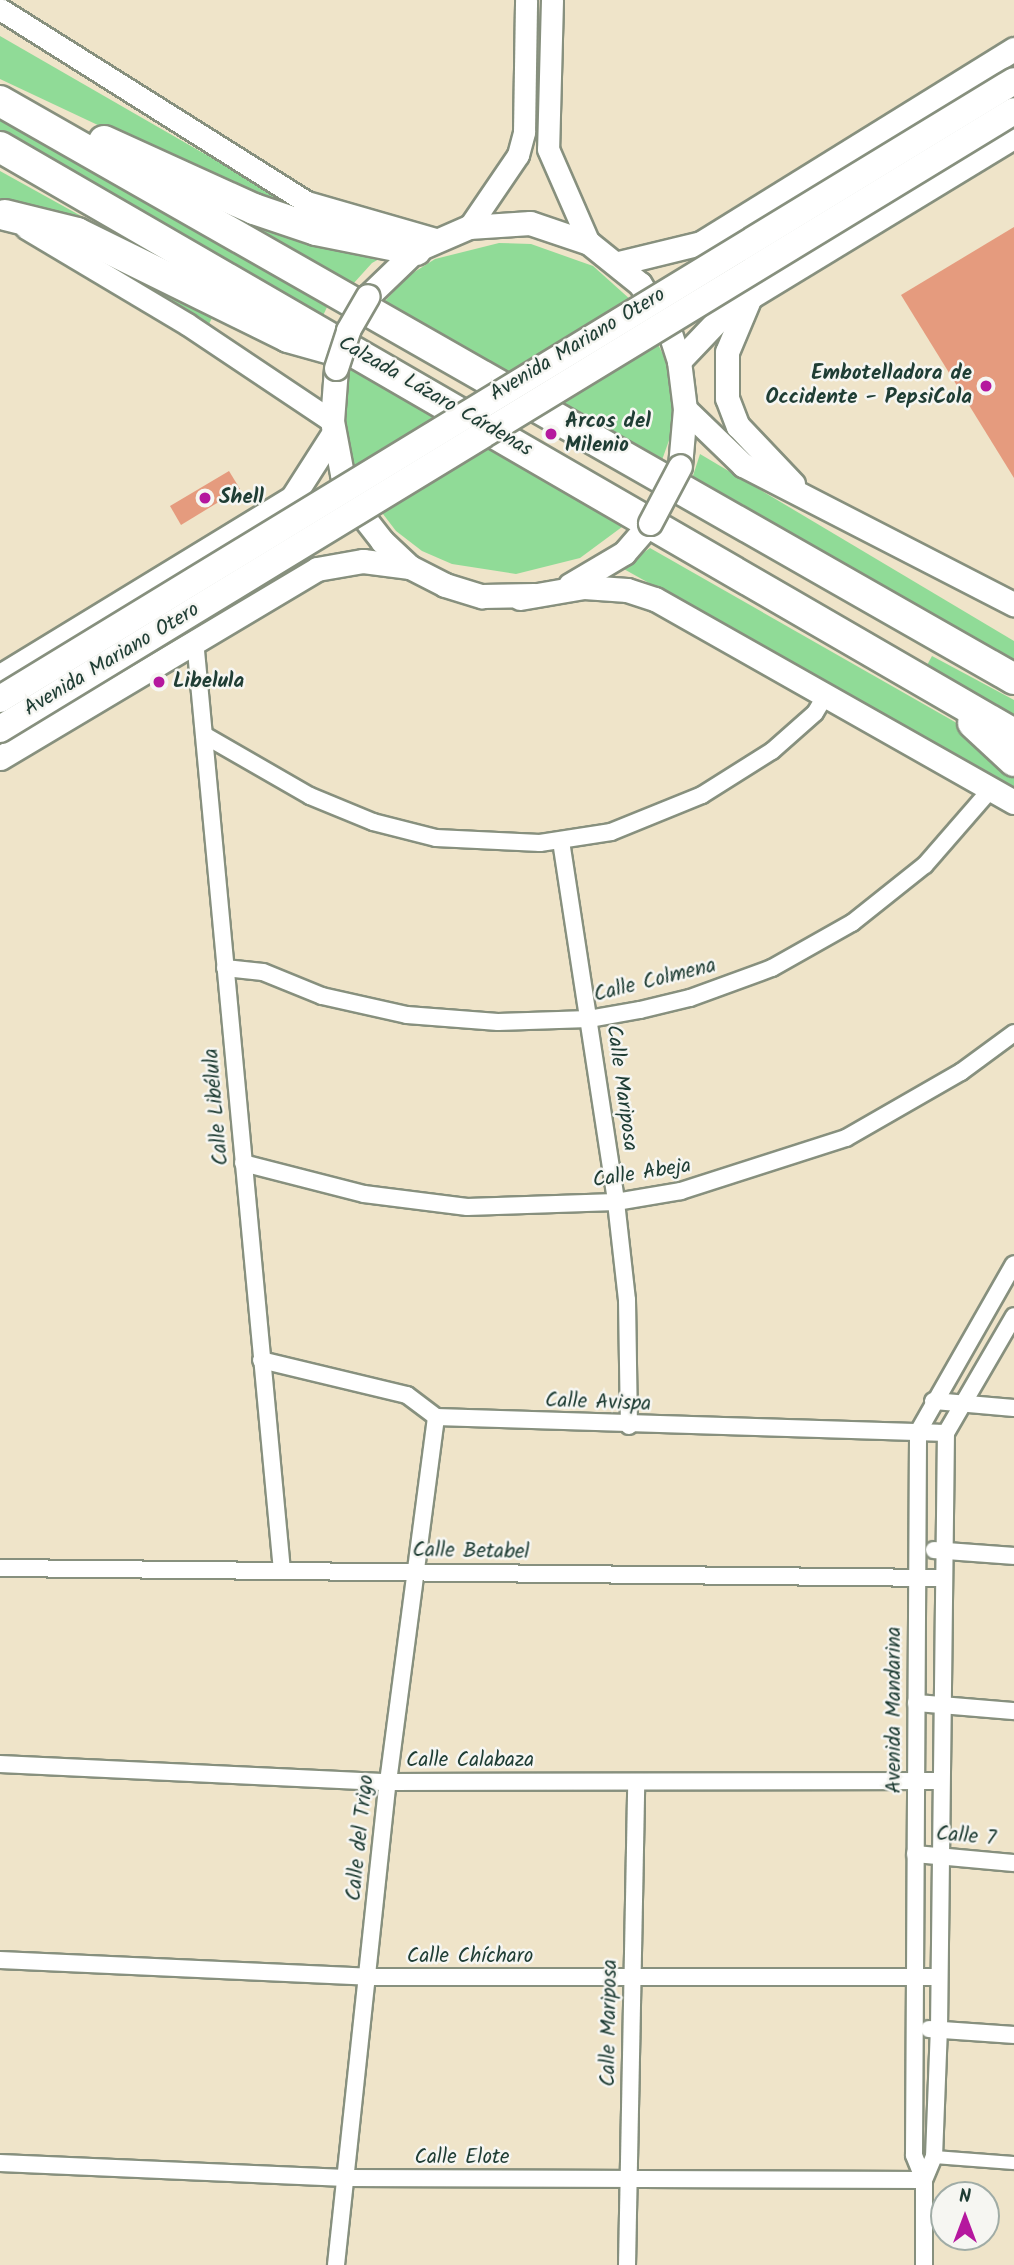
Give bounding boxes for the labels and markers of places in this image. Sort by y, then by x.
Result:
place label: Embotelladora de Occidente - PepsiCola [766,361,972,411]
marker: Embotelladora de Occidente - PepsiCola [978,378,994,394]
place label: Arcos del Milenio [565,409,651,459]
marker: Arcos del Milenio [543,426,559,442]
place label: Shell [219,485,264,511]
marker: Shell [197,490,213,506]
place label: Libelula [173,669,244,695]
marker: Libelula [151,674,167,690]

